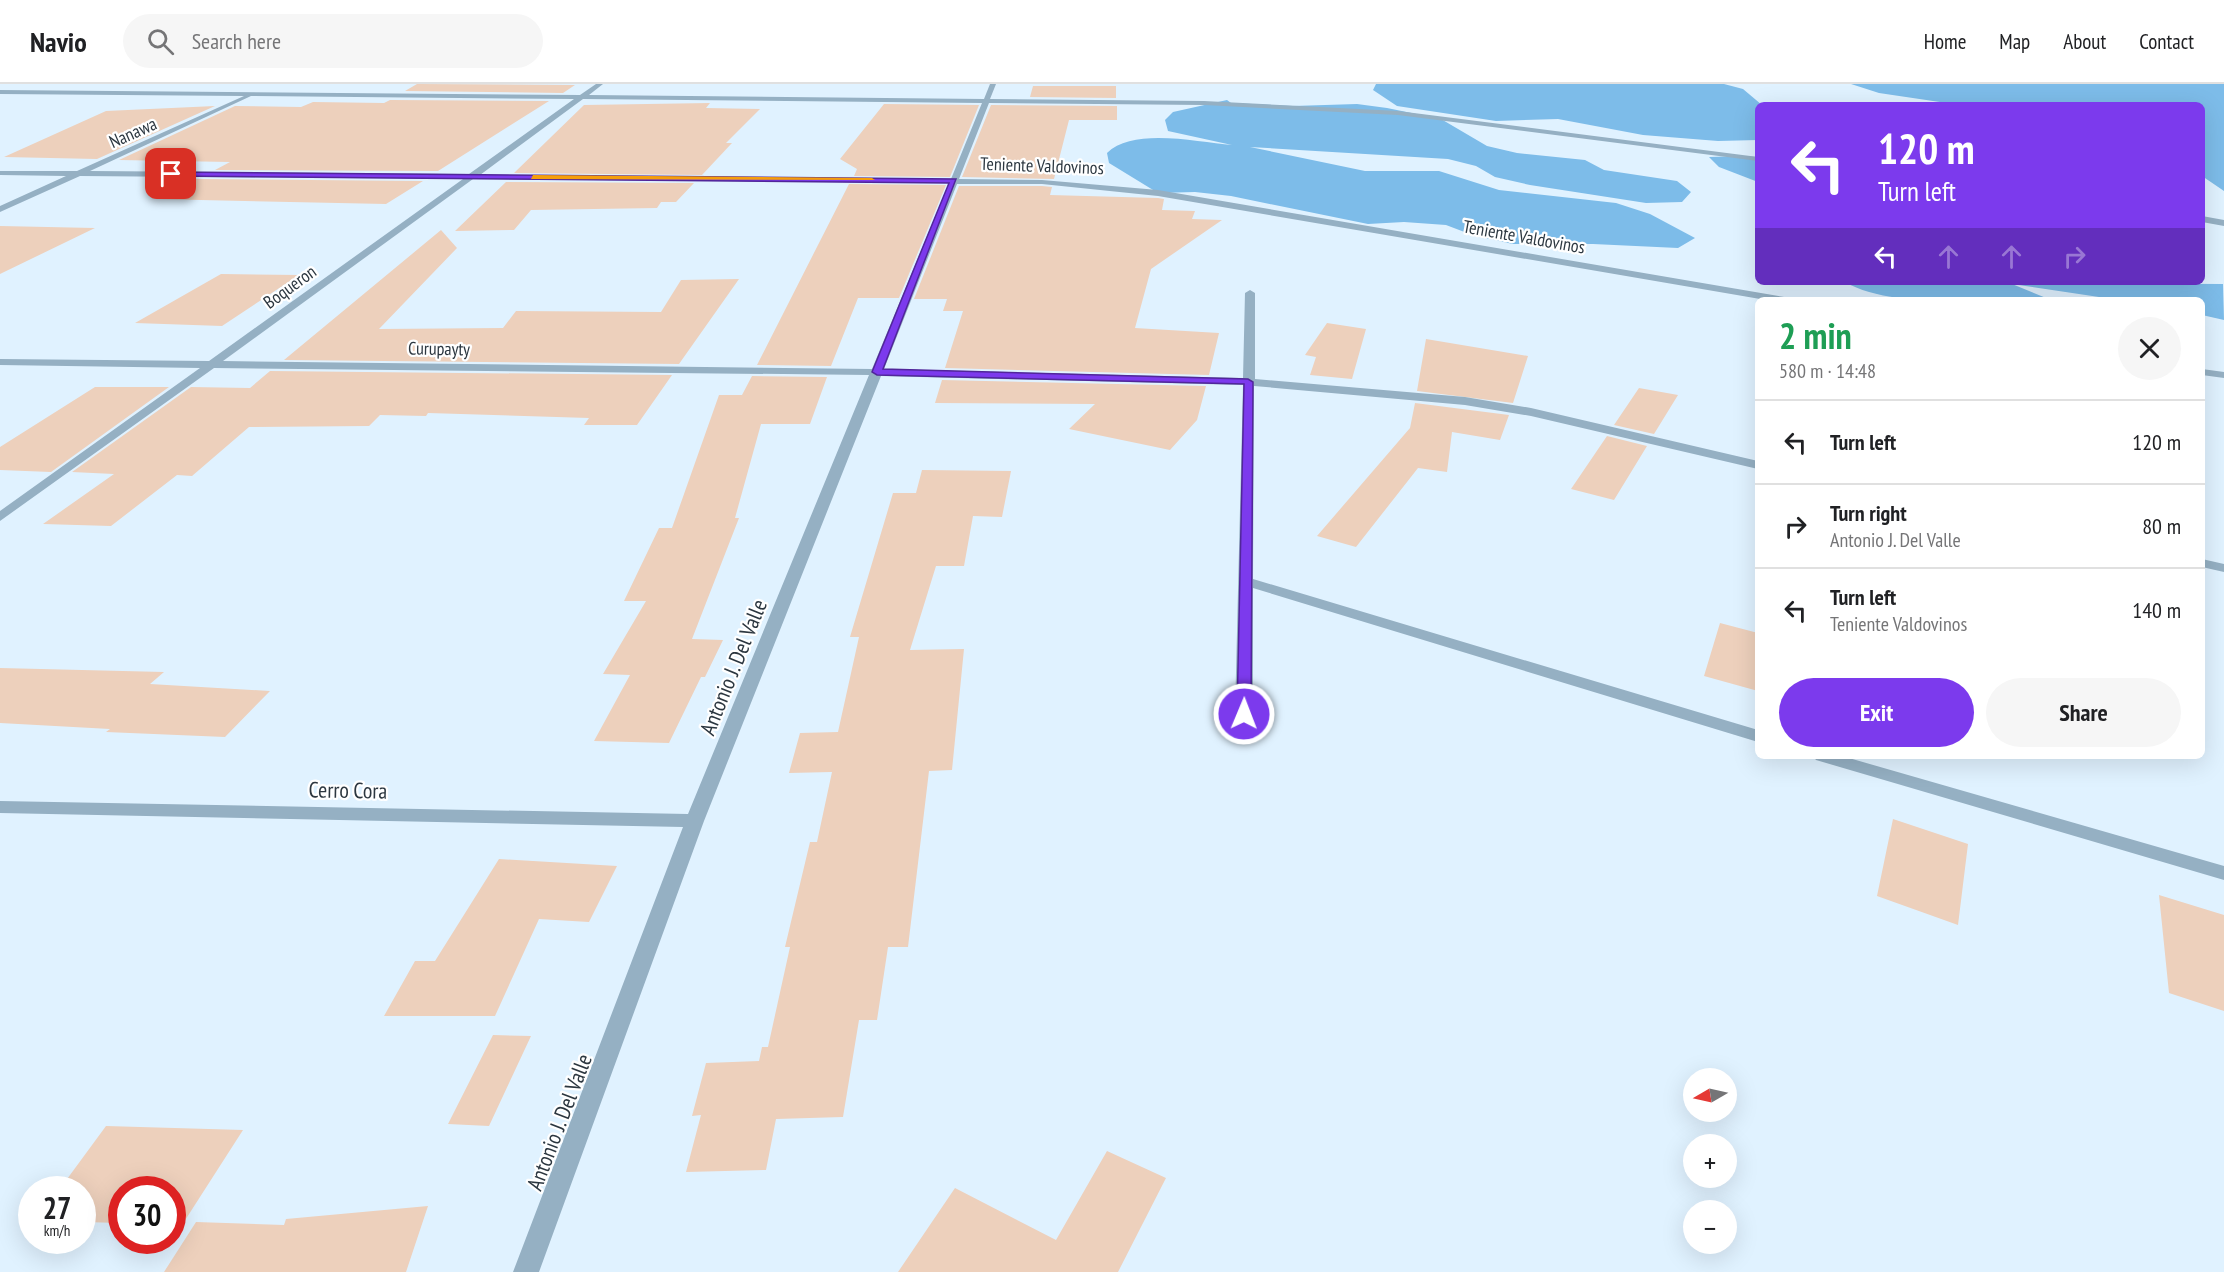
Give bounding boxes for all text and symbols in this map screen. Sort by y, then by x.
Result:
search box [123,14,543,68]
text: Navio [30,23,87,60]
icon: search [144,25,177,58]
text: Search here [192,27,281,55]
text: Home [1924,28,1966,55]
text: Map [1999,28,2030,55]
text: About [2063,28,2106,55]
text: Contact [2139,28,2194,55]
street label: Nanawa [105,112,160,153]
text: 120 m [1878,121,1975,176]
icon: left [1779,126,1857,204]
pin [145,148,196,199]
street label: Teniente Valdovinos [980,152,1104,179]
icon: arrive [154,157,187,190]
text: Turn left [1878,174,1956,208]
street label: Teniente Valdovinos [1461,214,1587,259]
icon: left [1869,240,1902,273]
icon: ahead [1932,240,1965,273]
icon: ahead [1995,240,2028,273]
icon: right [2058,240,2091,273]
street label: Boqueron [259,260,321,314]
text: 2 min [1779,312,1852,359]
button: close [2118,317,2181,380]
street label: Curupayty [408,336,470,361]
text: 580 m · 14:48 [1779,358,1876,384]
icon: left [1779,426,1812,459]
text: Turn left [1830,428,1896,456]
text: 120 m [2132,428,2181,456]
text: Turn right [1830,499,1907,527]
icon: right [1779,510,1812,543]
text: 80 m [2142,512,2181,540]
text: Antonio J. Del Valle [1830,527,1961,553]
text: Turn left [1830,583,1896,611]
icon: left [1779,594,1812,627]
street label: Antonio J. Del Valle [693,595,773,739]
text: 140 m [2132,596,2181,624]
text: Teniente Valdovinos [1830,611,1967,637]
button: Exit [1779,678,1974,747]
button: Share [1986,678,2181,747]
position arrow [1212,682,1276,746]
street label: Cerro Cora [308,775,388,805]
street label: Antonio J. Del Valle [520,1050,598,1194]
north arrow [1683,1068,1737,1122]
map controls [1683,1068,1737,1254]
button: + [1683,1134,1737,1188]
speed limit sign: 30 [108,1176,186,1254]
text: 27 [43,1188,71,1227]
button: − [1683,1200,1737,1254]
text: km/h [44,1221,70,1240]

